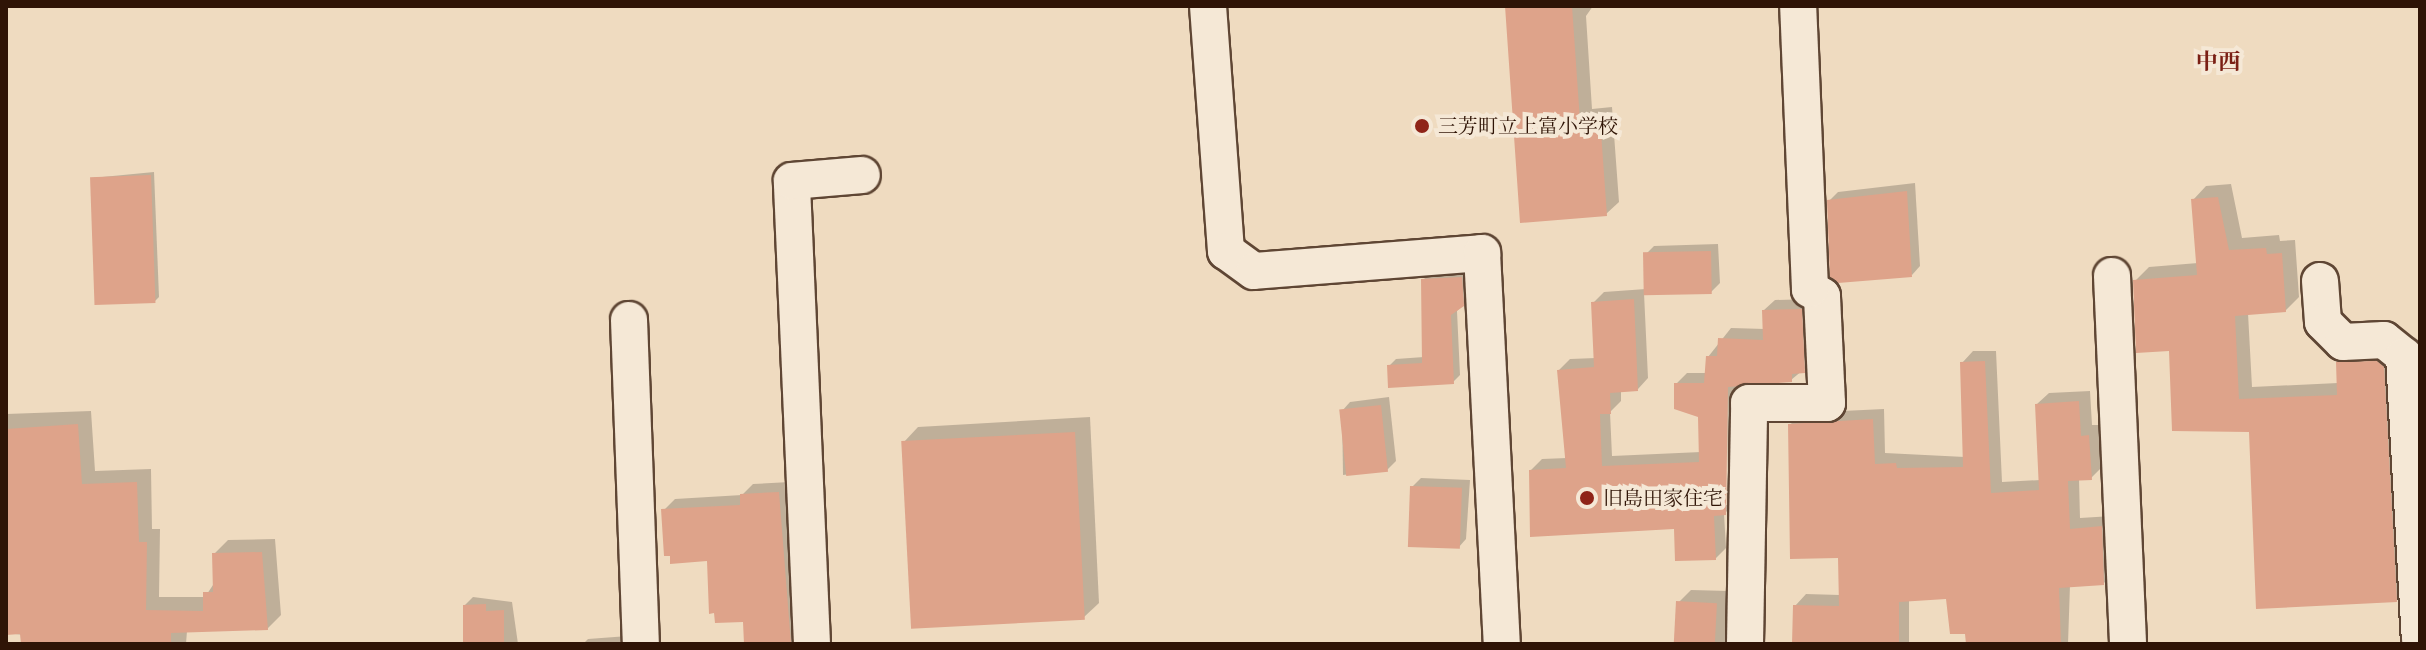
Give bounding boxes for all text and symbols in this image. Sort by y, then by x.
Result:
district label: 中西 [2196,49,2240,75]
place label: 三芳町立上富小学校 [1438,114,1618,138]
marker: 三芳町立上富小学校 [1413,117,1431,135]
place label: 旧島田家住宅 [1603,486,1723,510]
marker: 旧島田家住宅 [1578,489,1596,507]

